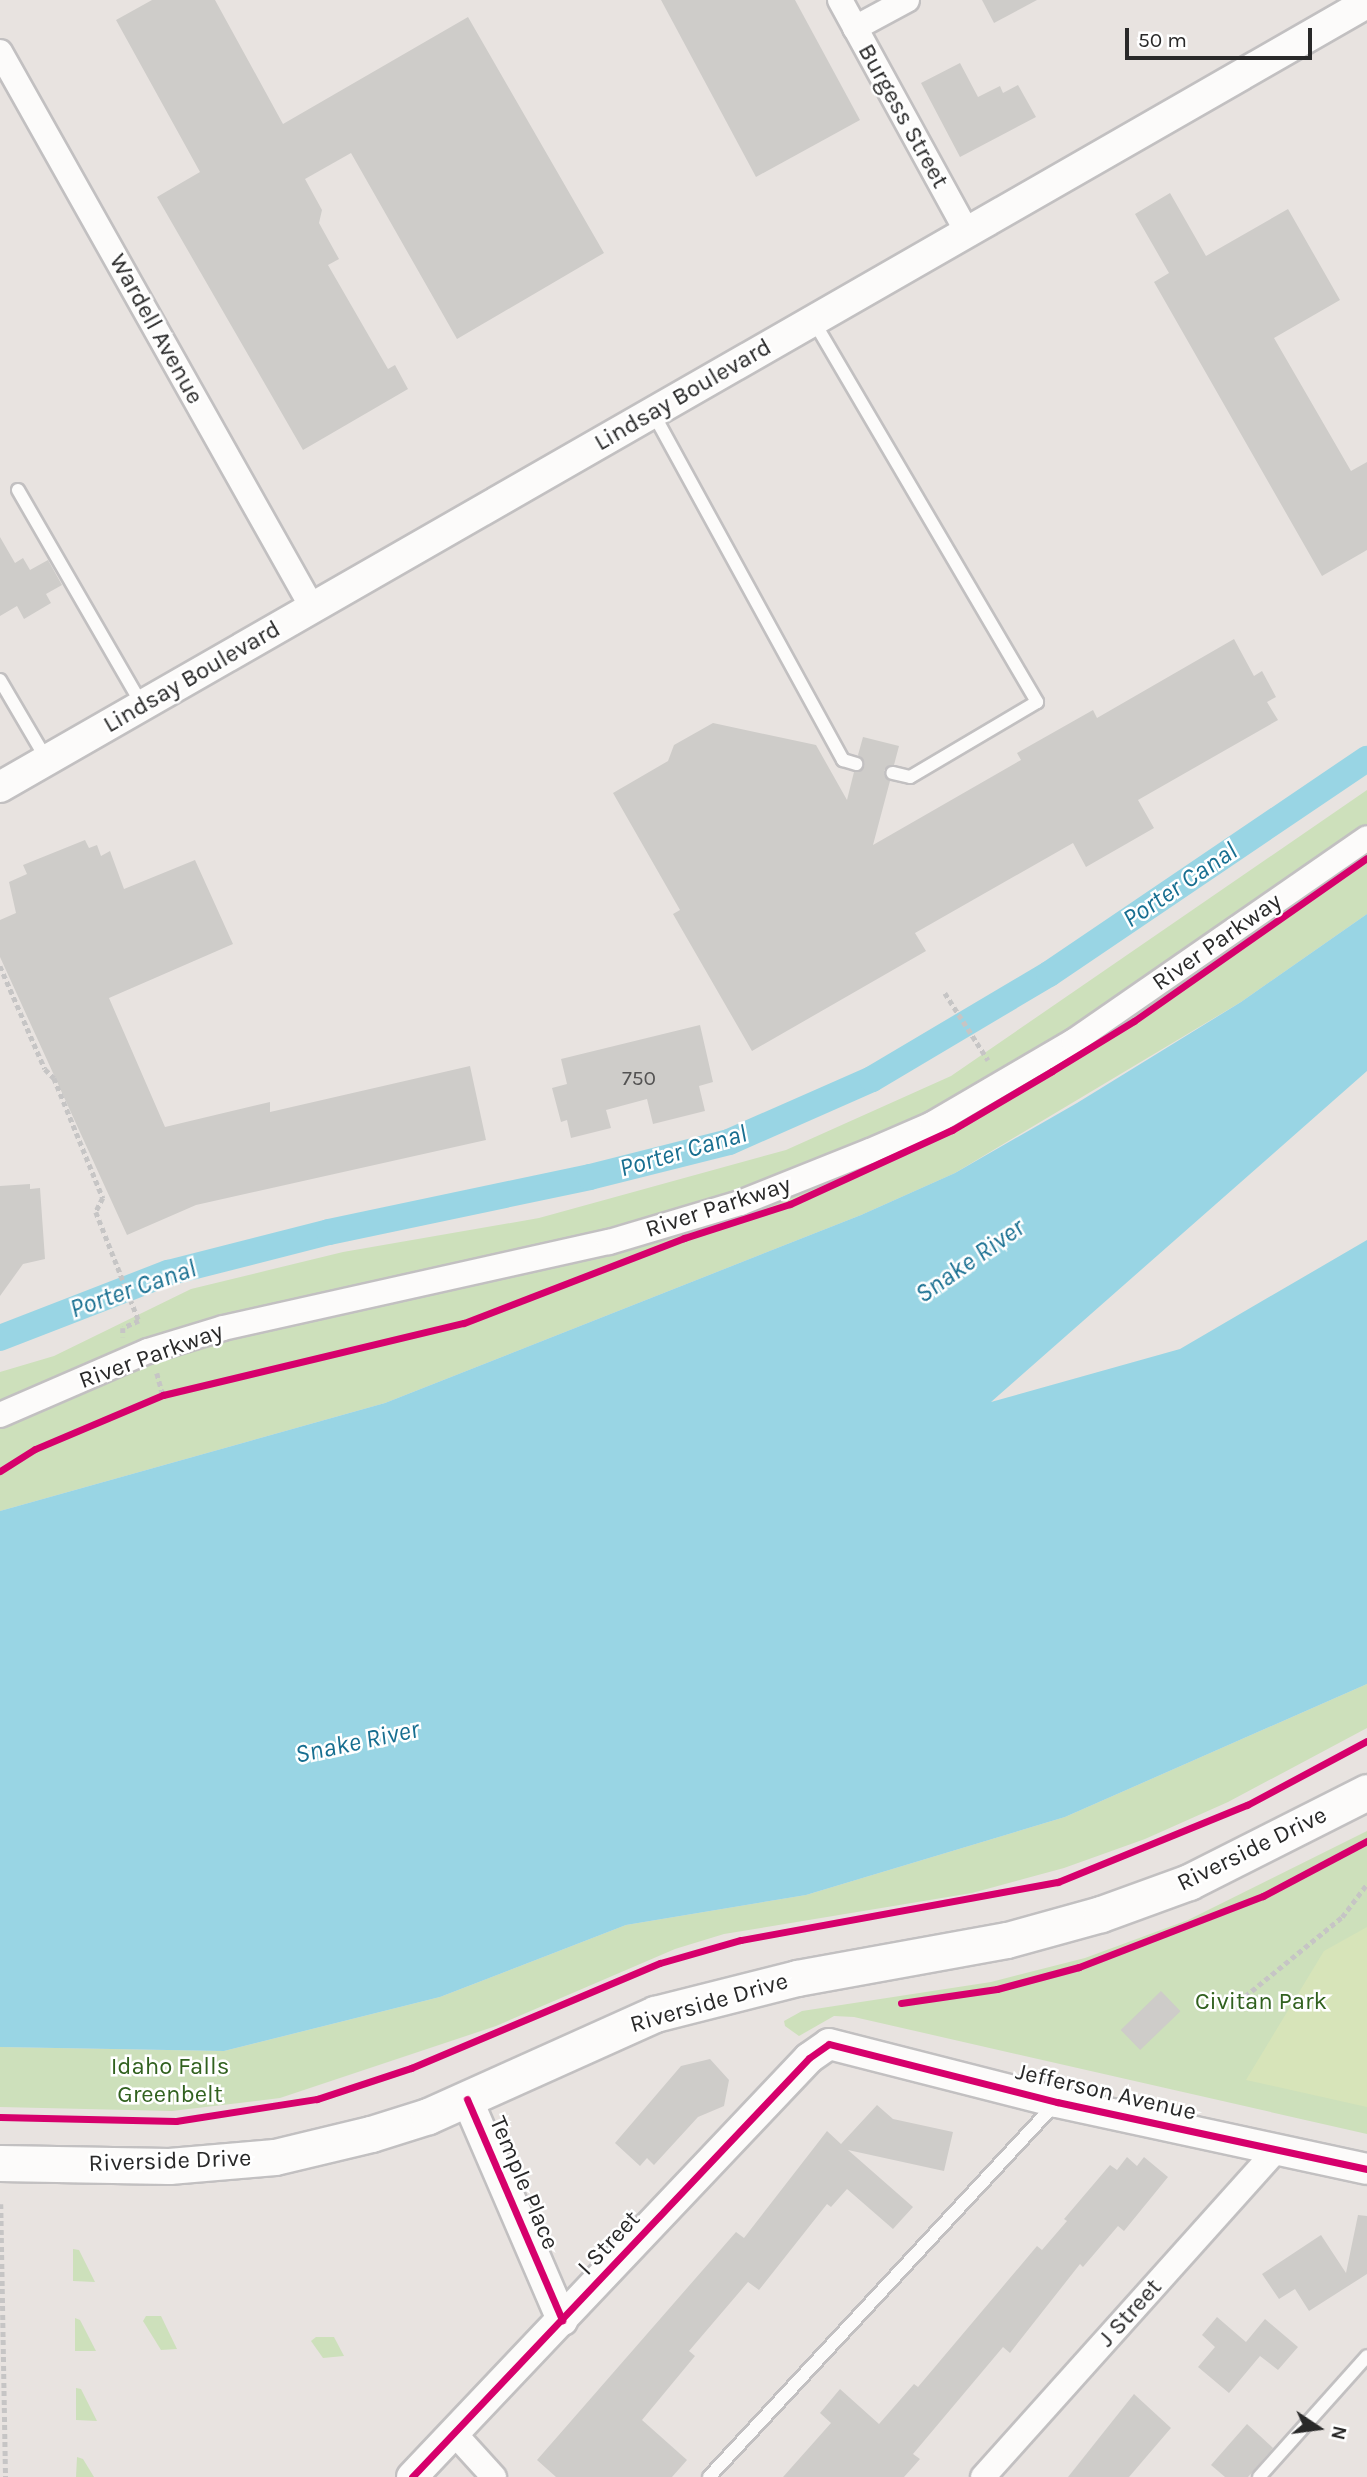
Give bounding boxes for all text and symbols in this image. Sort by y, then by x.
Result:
scale bar [1129,14,1316,58]
text: 50 m [1138,28,1187,52]
street label: Burgess Street [852,39,954,193]
street label: Wardell Avenue [103,249,209,409]
street label: Lindsay Boulevard [589,333,777,457]
street label: Lindsay Boulevard [98,615,286,739]
water label: Porter Canal [1117,835,1243,935]
street label: River Parkway [1147,887,1287,997]
house number: 750 [622,1065,656,1091]
water label: Porter Canal [616,1118,750,1184]
street label: River Parkway [642,1170,794,1244]
water label: Snake River [909,1212,1031,1310]
water label: Porter Canal [66,1253,200,1325]
street label: River Parkway [75,1317,227,1395]
water label: Snake River [292,1714,422,1770]
street label: Riverside Drive [1172,1800,1332,1898]
street label: Riverside Drive [627,1967,791,2039]
park label: Civitan Park [1195,1988,1327,2016]
park label: Idaho Falls Greenbelt [111,2053,229,2109]
street label: Jefferson Avenue [1013,2057,1199,2127]
street label: Temple Place [483,2112,565,2254]
street label: Riverside Drive [88,2144,252,2178]
street label: I Street [572,2205,646,2281]
street label: J Street [1092,2273,1168,2353]
north arrow [1283,2393,1353,2463]
text: N [1326,2424,1351,2442]

